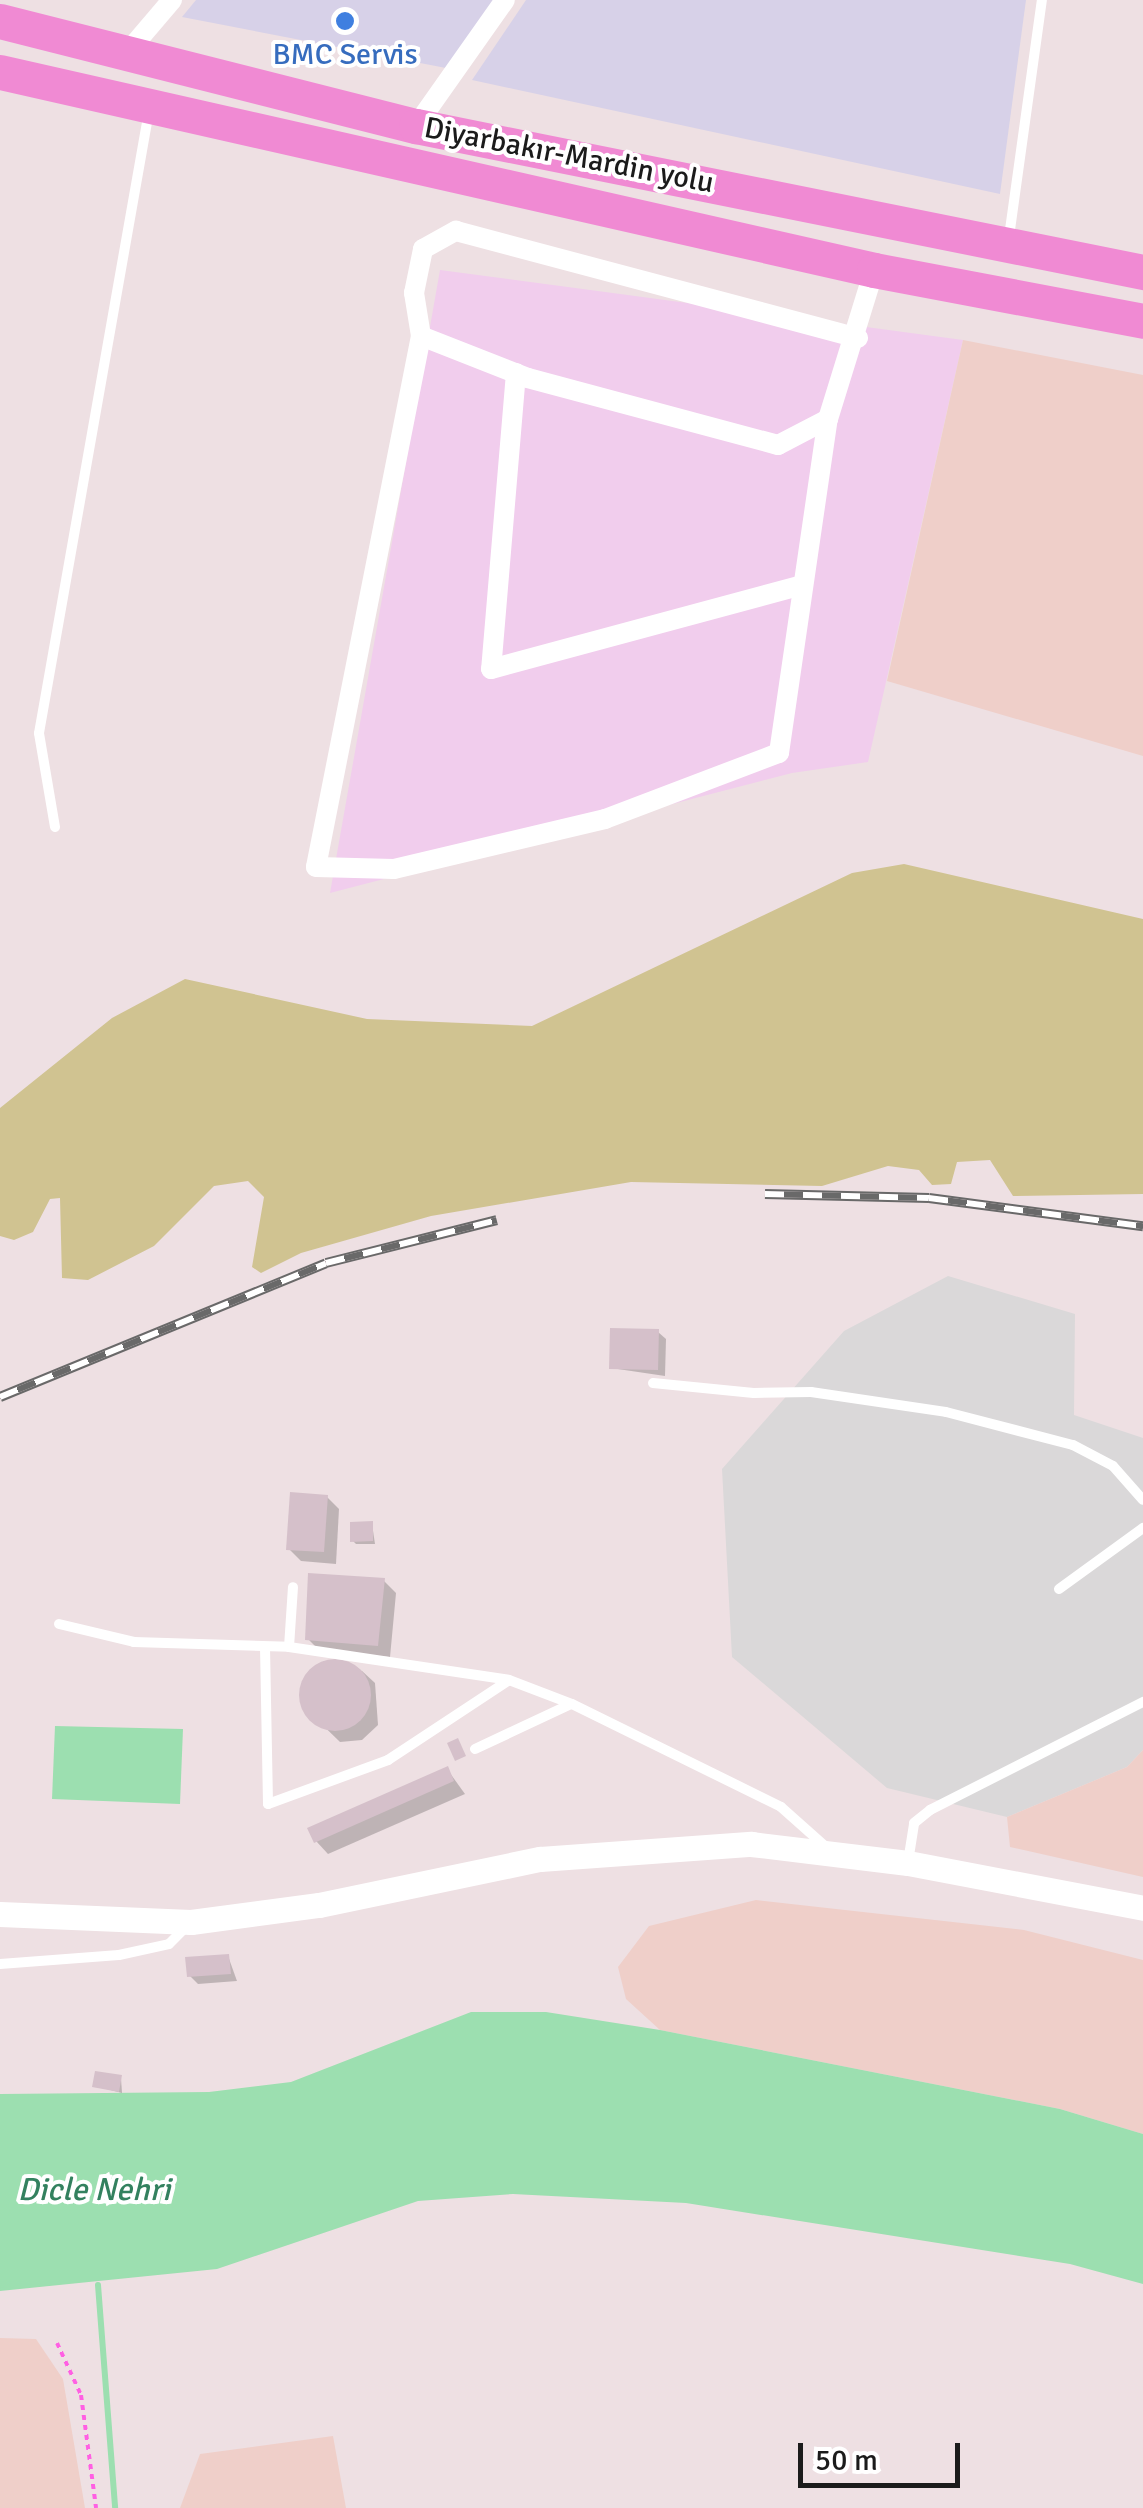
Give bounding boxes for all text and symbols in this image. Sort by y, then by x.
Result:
marker: BMC Servis [334,10,356,32]
place label: BMC Servis [272,37,418,73]
street label: Diyarbakır-Mardin yolu [421,110,717,202]
water label: Dicle Nehri [18,2171,170,2209]
scale bar [803,2423,966,2485]
text: 50 m [815,2442,878,2479]

